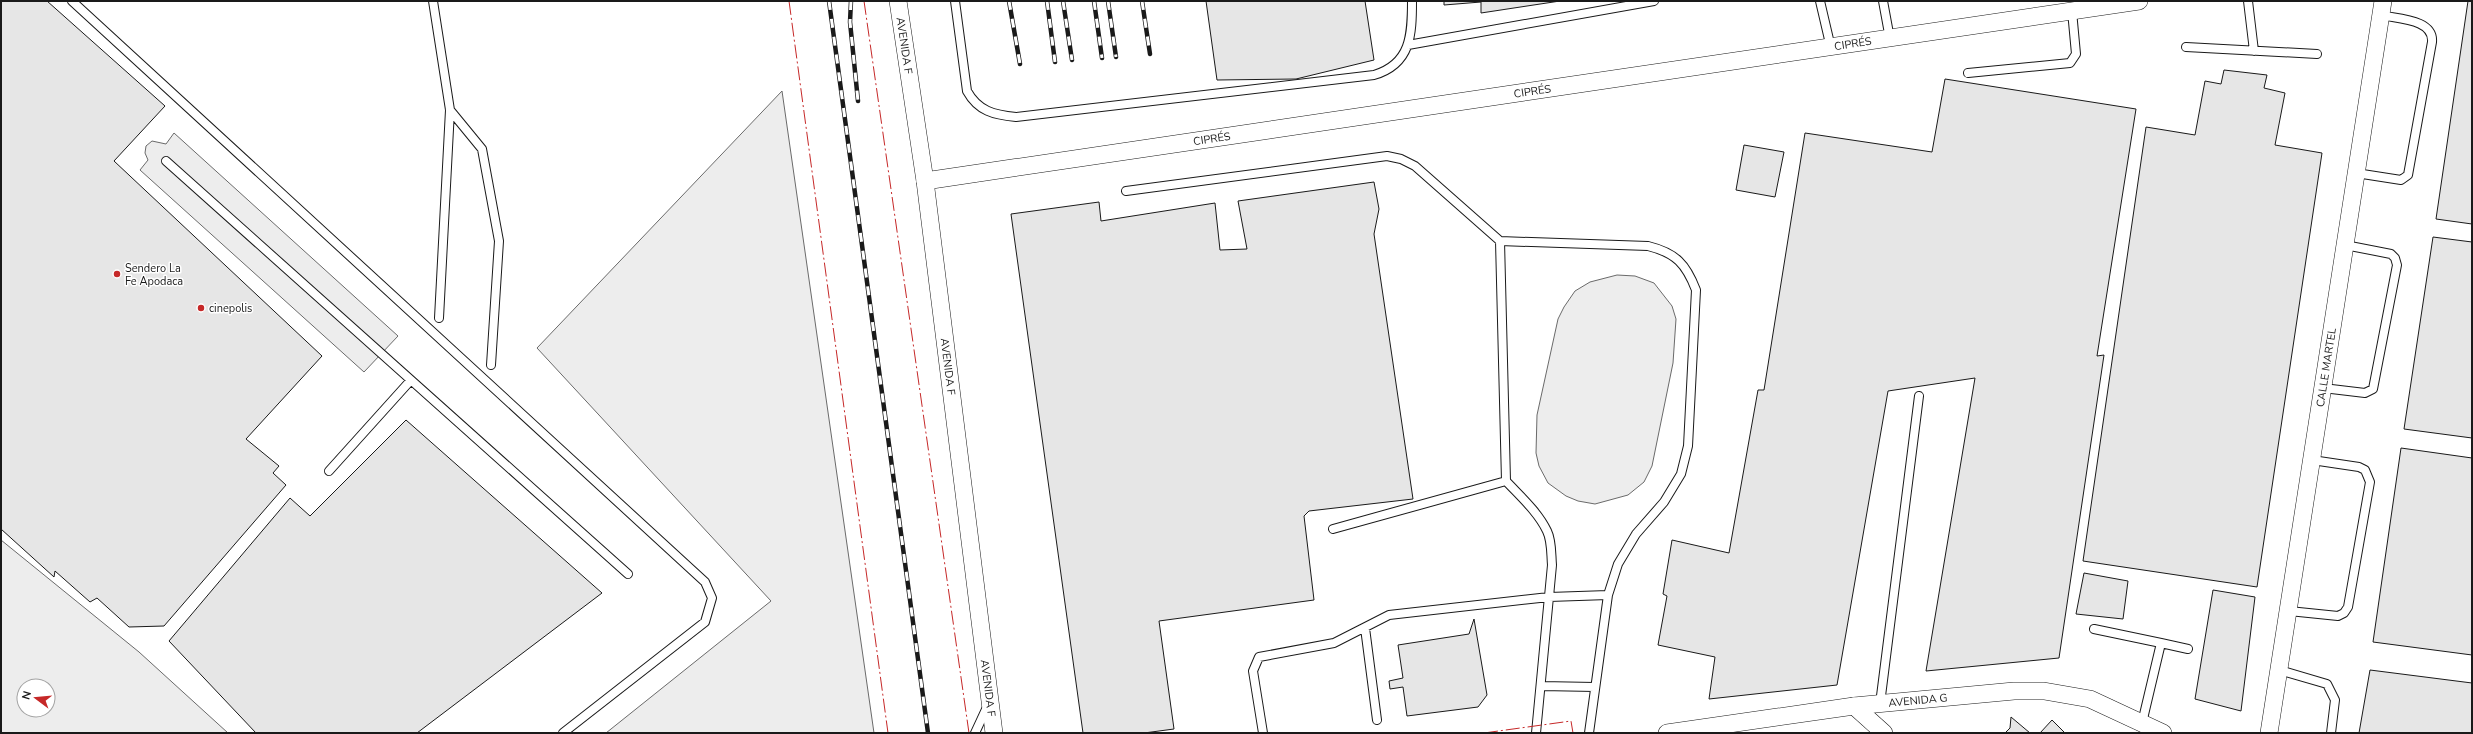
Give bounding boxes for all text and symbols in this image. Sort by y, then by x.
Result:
street label: AVENIDA F [893,16,916,75]
street label: CIPRÉS [1833,34,1873,54]
street label: CIPRÉS [1513,81,1552,102]
street label: CIPRÉS [1192,129,1232,149]
place label: Sendero La Fe Apodaca [125,261,183,289]
marker: Sendero La Fe Apodaca [112,269,122,279]
place label: cinepolis [209,301,252,316]
marker: cinepolis [196,303,206,313]
street label: CALLE MARTEL [2313,327,2340,408]
street label: AVENIDA F [937,337,959,396]
street label: AVENIDA F [977,659,999,717]
north arrow [16,678,56,718]
text: N [19,689,35,701]
street label: AVENIDA G [1888,690,1948,711]

